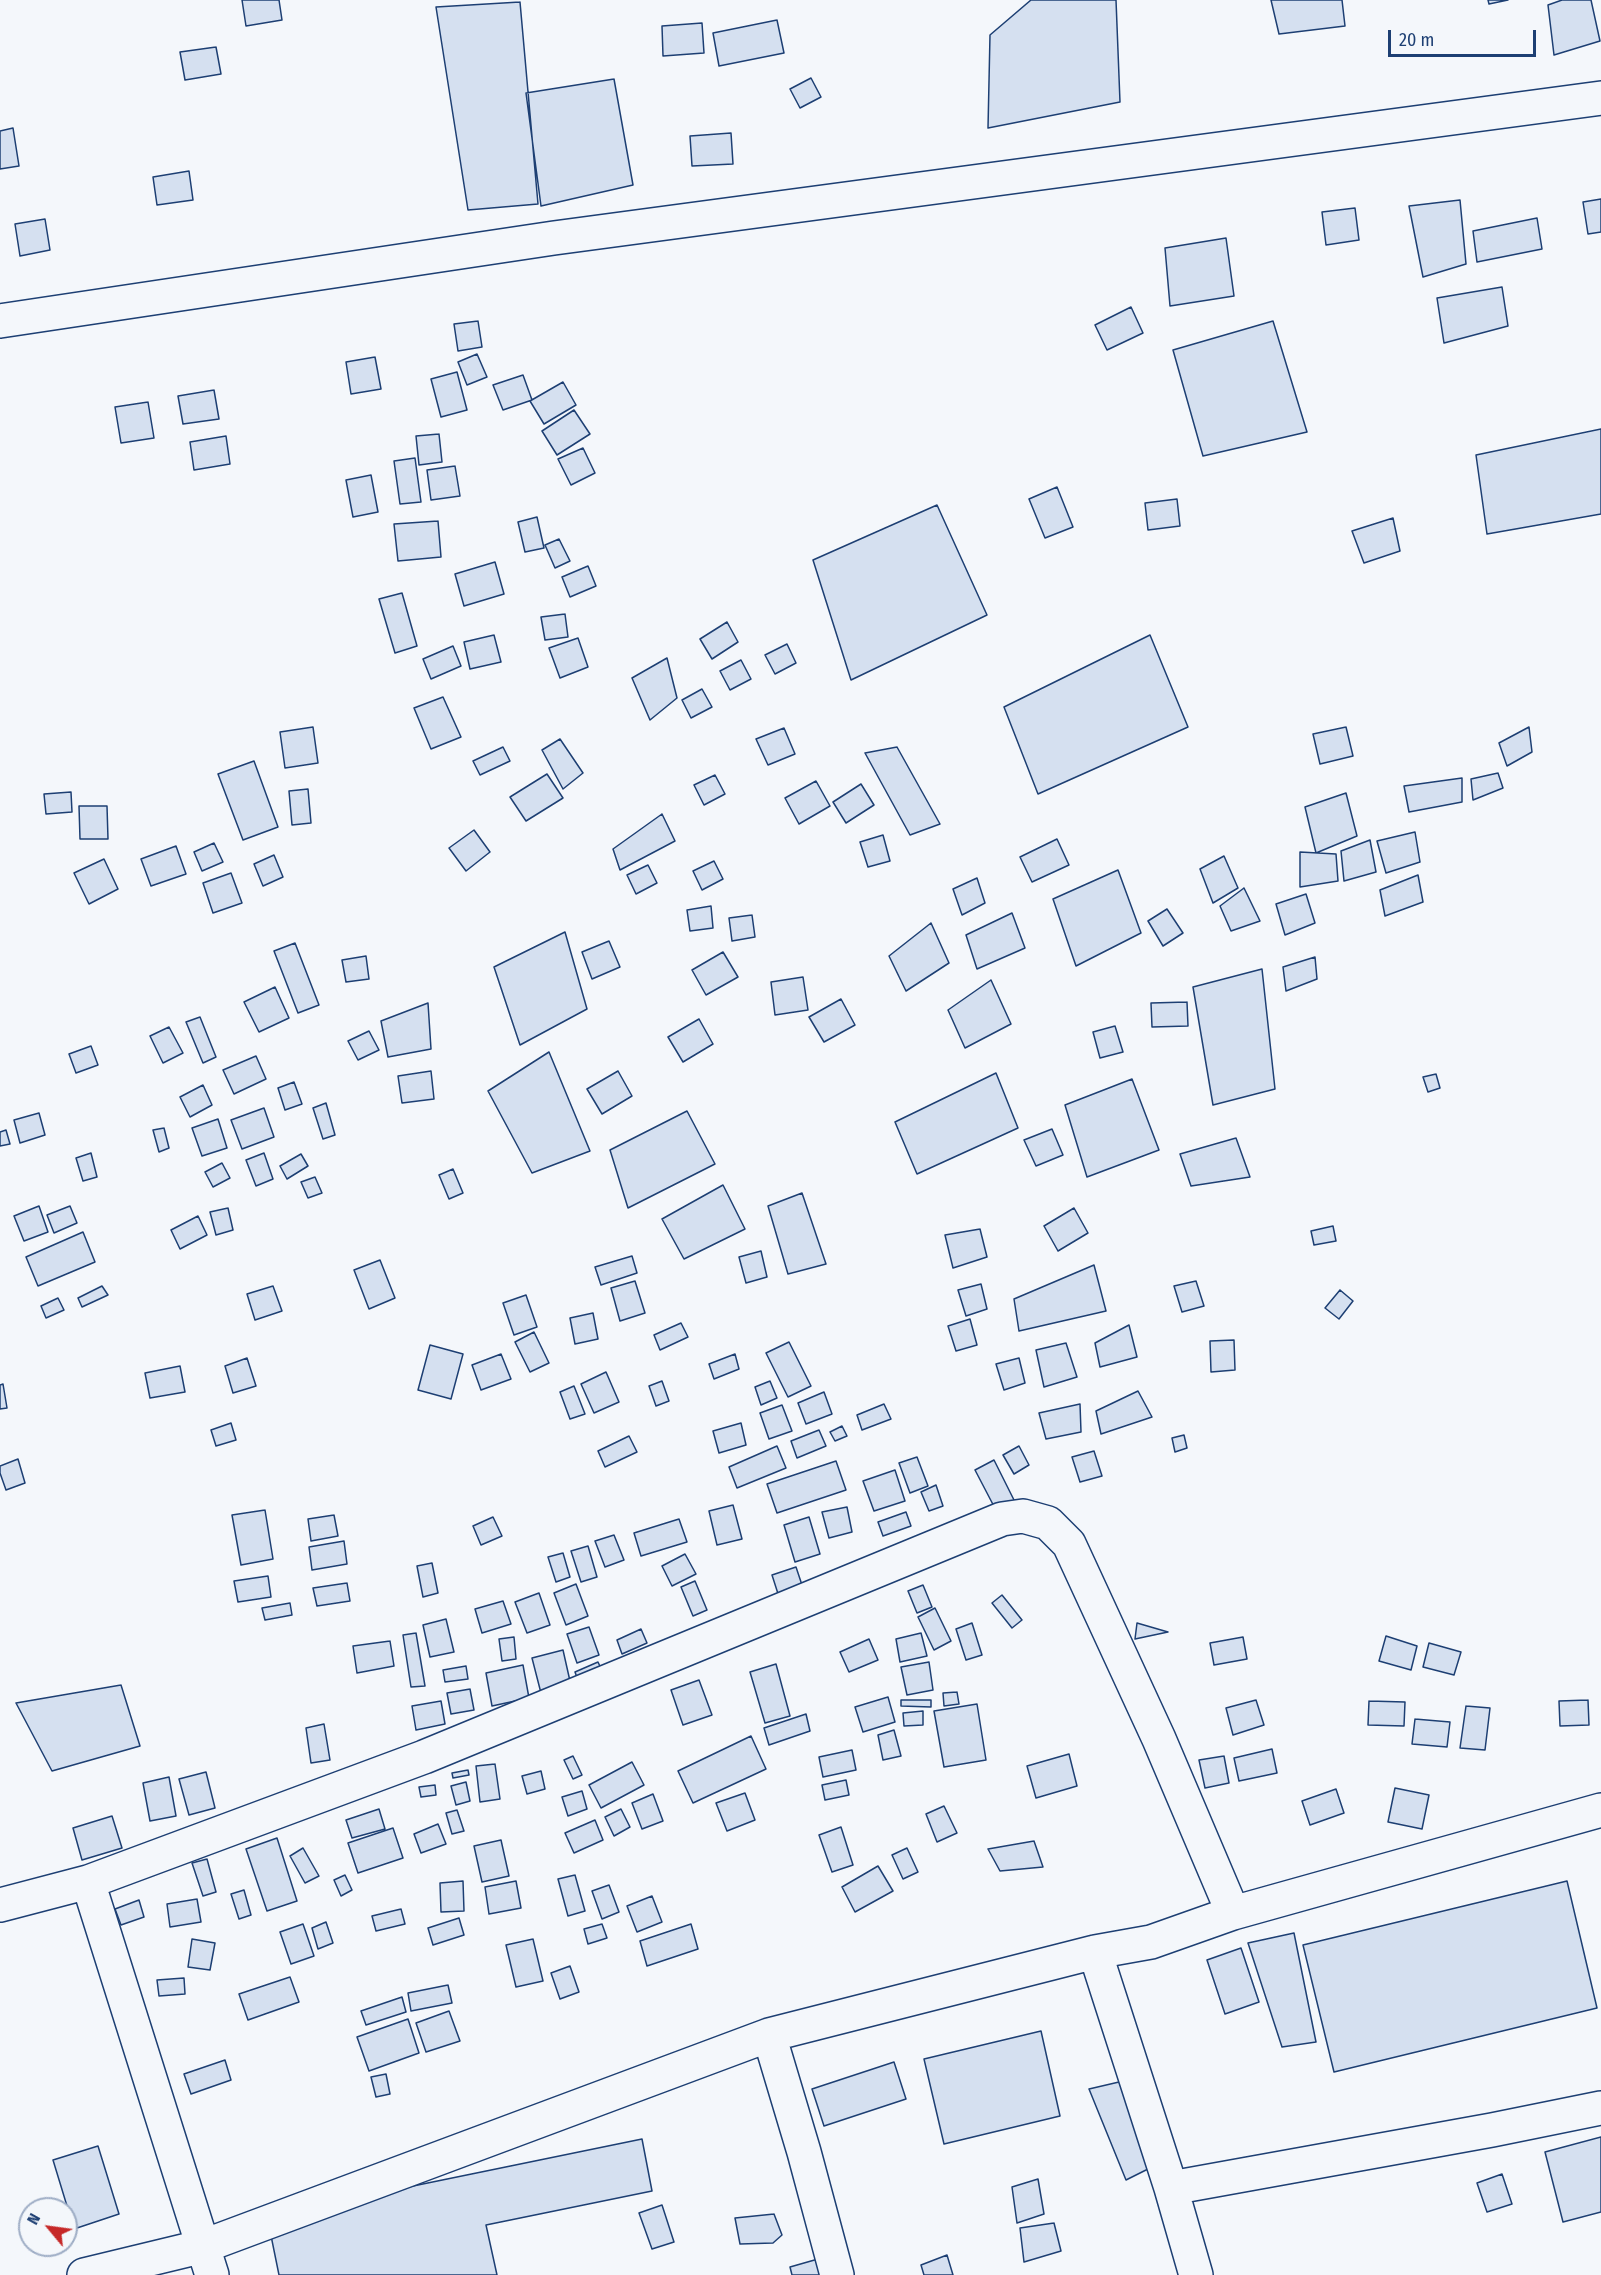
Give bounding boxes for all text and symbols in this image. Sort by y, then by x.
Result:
scale bar [1391,18,1540,56]
text: 20 m [1399,29,1434,51]
north arrow [18,2197,78,2257]
text: N [23,2210,44,2228]

